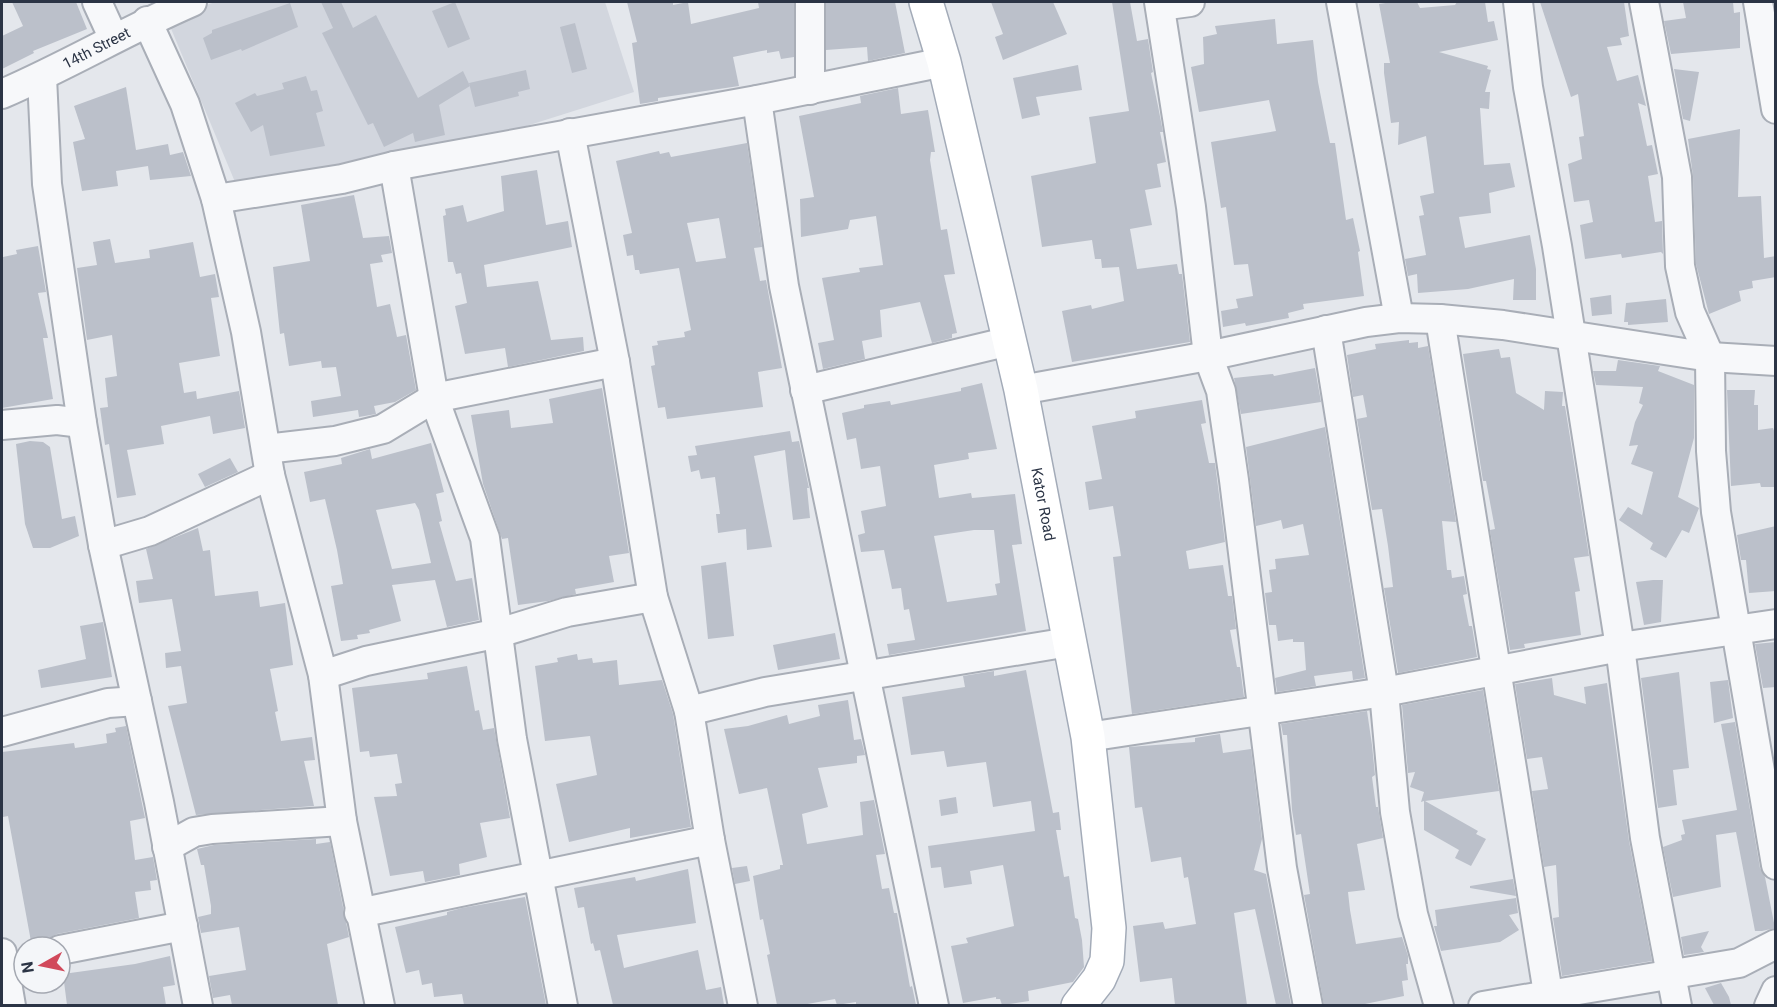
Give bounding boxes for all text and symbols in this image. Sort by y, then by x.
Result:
street label: 14th Street [60,24,133,73]
street label: Kator Road [1027,466,1059,542]
north arrow [12,935,72,995]
text: N [17,960,38,974]

